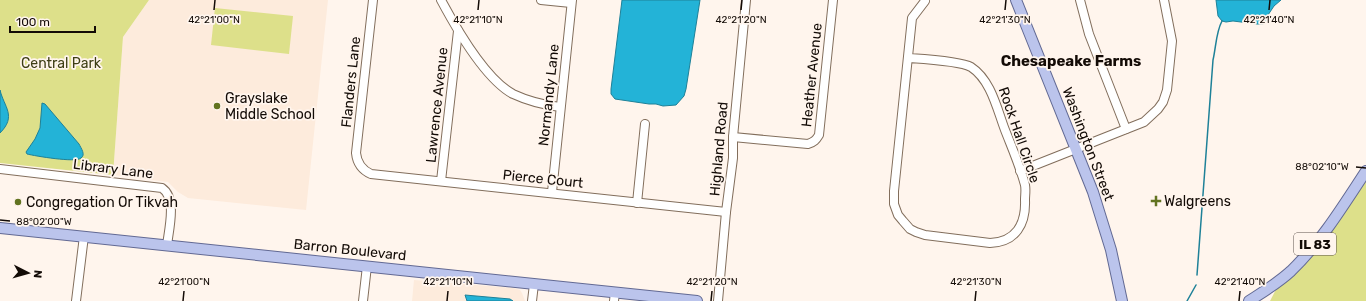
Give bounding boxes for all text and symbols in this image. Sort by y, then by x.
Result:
scale bar [10,8,95,34]
text: 42°21'00"N [188,14,240,26]
text: 42°21'10"N [453,14,503,26]
text: 42°21'20"N [715,14,767,26]
text: 42°21'30"N [979,14,1031,26]
text: 42°21'40"N [1243,14,1295,26]
text: 100 m [16,15,50,29]
street label: Heather Avenue [798,22,826,128]
street label: Flanders Lane [338,35,364,129]
street label: Normandy Lane [535,43,563,147]
street label: Lawrence Avenue [422,46,452,164]
district label: Chesapeake Farms [1001,52,1141,70]
park label: Central Park [21,55,102,72]
street label: Rock Hall Circle [995,85,1043,185]
street label: Washington Street [1058,85,1118,204]
place label: Grayslake Middle School [225,90,315,123]
marker: Grayslake Middle School [212,101,222,111]
street label: Highland Road [706,101,732,197]
street label: Library Lane [72,156,154,182]
text: 88°02'10"W [1295,161,1349,173]
street label: Pierce Court [502,166,585,192]
place label: Walgreens [1164,193,1231,210]
place label: Congregation Or Tikvah [26,194,178,211]
marker: Walgreens [1151,196,1161,206]
marker: Congregation Or Tikvah [13,197,23,207]
text: 88°02'00"W [16,216,72,228]
road number: IL 83 [1294,233,1336,255]
street label: Barron Boulevard [293,236,407,264]
north arrow [8,253,48,293]
text: N [31,269,44,279]
text: 42°21'00"N [158,276,210,288]
text: 42°21'10"N [423,276,473,288]
text: 42°21'20"N [686,276,738,288]
text: 42°21'30"N [950,276,1002,288]
text: 42°21'40"N [1214,276,1266,288]

